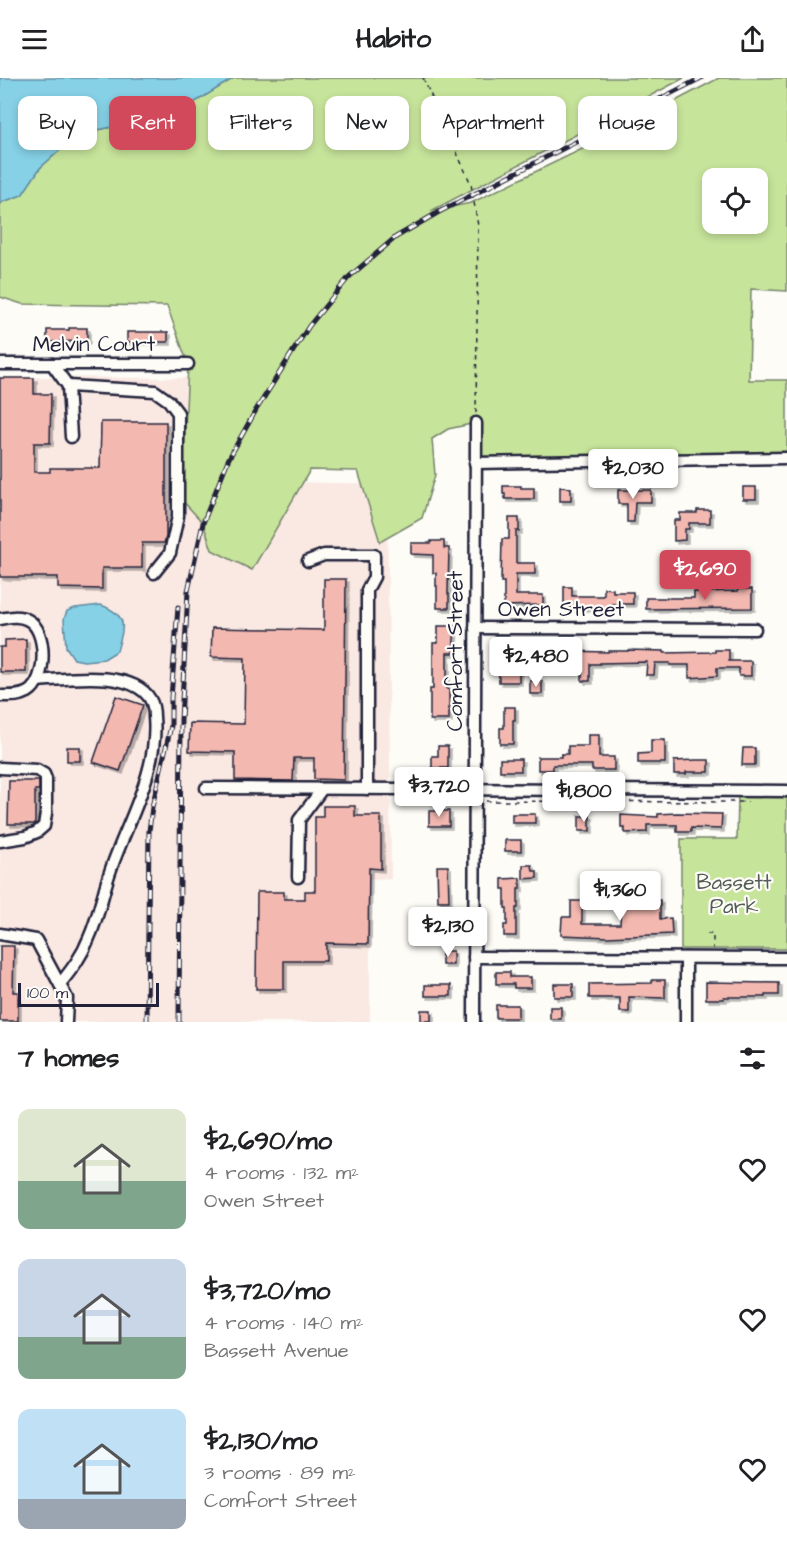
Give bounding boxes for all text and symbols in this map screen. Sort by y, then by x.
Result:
text: Habito [356,20,431,58]
icon: menu [18,23,51,56]
icon: share [736,23,769,56]
chip: Buy [18,96,97,150]
chip: Rent [109,96,196,150]
chip: Filters [208,96,313,150]
chip: New [325,96,409,150]
chip: Apartment [421,96,566,150]
chip: House [578,96,677,150]
map controls [702,168,768,234]
button: locate [702,168,768,234]
street label: Melvin Court [33,330,156,359]
pin: $2,030 [584,449,682,500]
text: $2,030 [602,454,664,482]
pin: $2,690 [656,550,754,601]
text: $2,690 [674,555,736,583]
street label: Comfort Street [441,570,470,731]
street label: Owen Street [498,595,625,624]
pin: $2,480 [487,637,585,688]
text: $2,480 [503,642,569,670]
pin: $3,720 [390,767,488,818]
text: $3,720 [408,772,470,800]
pin: $1,800 [535,772,633,823]
text: $1,800 [556,777,612,805]
park label: Bassett Park [696,868,772,921]
pin: $1,360 [571,871,669,922]
text: $1,360 [594,876,646,904]
pin: $2,130 [399,907,497,958]
text: $2,130 [422,912,474,940]
scale bar [18,980,159,1007]
text: 100 m [27,982,68,1004]
text: 7 homes [18,1040,119,1076]
icon: filters [736,1042,769,1075]
text: $2,690/mo [204,1123,332,1159]
icon: home [66,1133,138,1205]
icon: heart [736,1153,769,1186]
text: 4 rooms · 132 m² [204,1159,359,1187]
text: Owen Street [204,1187,324,1215]
text: $3,720/mo [204,1273,330,1309]
icon: home [66,1283,138,1355]
icon: heart [736,1303,769,1336]
text: 4 rooms · 140 m² [204,1309,363,1337]
text: Bassett Avenue [204,1337,348,1365]
text: $2,130/mo [204,1423,318,1459]
icon: home [66,1433,138,1505]
icon: heart [736,1453,769,1486]
text: 3 rooms · 89 m² [204,1459,356,1487]
text: Comfort Street [204,1487,357,1515]

